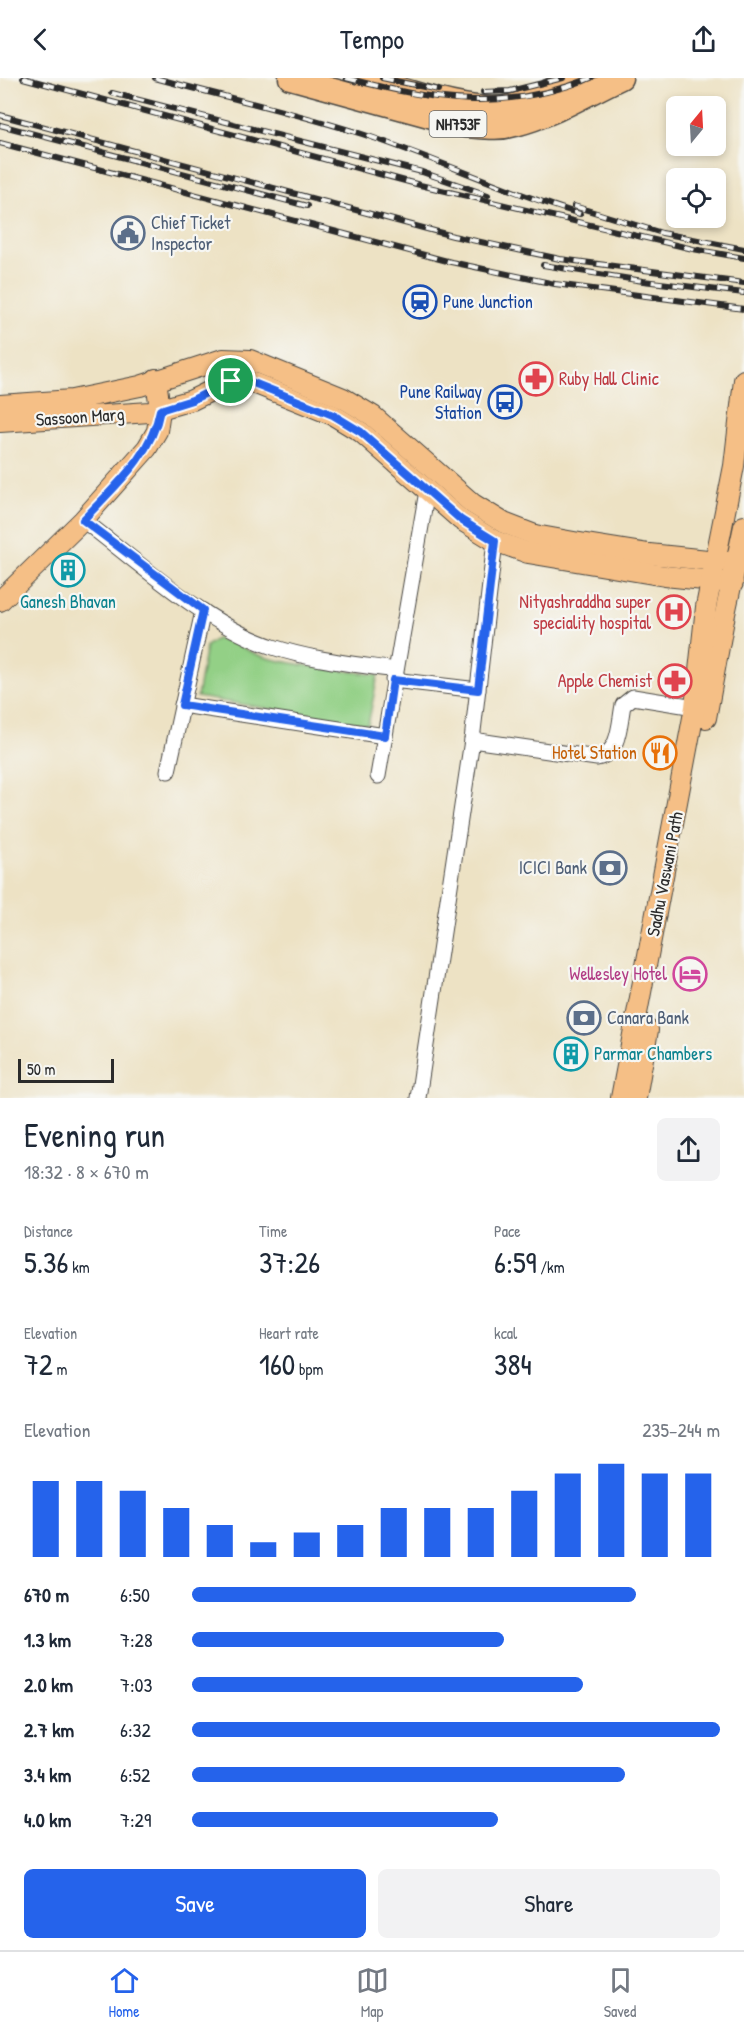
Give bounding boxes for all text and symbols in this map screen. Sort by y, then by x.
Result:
text: Tempo [340,21,404,57]
icon: back [24,23,57,56]
icon: share [687,23,720,56]
north arrow [666,96,726,156]
map controls [666,96,726,228]
road number: NH753F [430,111,486,137]
button: locate [666,168,726,228]
place label: Chief Ticket Inspector [151,210,231,256]
public building icon: Chief Ticket Inspector [110,215,146,251]
station icon: Pune Junction [402,284,438,320]
place label: Pune Junction [443,289,533,314]
pin [205,355,256,406]
pharmacy icon: Ruby Hall Clinic [518,361,554,397]
icon: arrive [214,364,247,397]
place label: Ruby Hall Clinic [559,366,659,391]
place label: Pune Railway Station [400,379,482,425]
bus stop icon: Pune Railway Station [487,384,523,420]
street label: Sassoon Marg [35,401,125,432]
building icon: Ganesh Bhavan [50,552,86,588]
place label: Ganesh Bhavan [20,589,116,614]
place label: Nityashraddha super speciality hospital [519,589,651,635]
hospital icon: Nityashraddha super speciality hospital [656,594,692,630]
pharmacy icon: Apple Chemist [657,663,693,699]
place label: Apple Chemist [558,668,653,693]
restaurant icon: Hotel Station [642,735,678,771]
place label: Hotel Station [552,740,637,765]
street label: Sadhu Vaswani Path [640,809,689,938]
bank icon: ICICI Bank [592,850,628,886]
place label: ICICI Bank [519,855,588,880]
hotel icon: Wellesley Hotel [672,956,708,992]
place label: Wellesley Hotel [569,961,667,986]
bank icon: Canara Bank [566,1000,602,1036]
place label: Canara Bank [607,1005,690,1030]
building icon: Parmar Chambers [553,1036,589,1072]
place label: Parmar Chambers [594,1041,712,1066]
scale bar [18,1056,114,1084]
text: 50 m [27,1058,56,1080]
text: Evening run [24,1113,165,1157]
button: share [657,1118,720,1181]
text: 18:32 · 8 × 670 m [24,1158,149,1185]
text: Distance [24,1220,73,1242]
text: Time [259,1220,287,1242]
text: Pace [494,1220,521,1242]
text: 5.36 [24,1242,69,1282]
text: 37:26 [259,1242,320,1282]
text: 6:59 [494,1242,537,1282]
text: km [69,1256,90,1278]
text: /km [537,1256,565,1278]
text: Elevation [24,1322,77,1344]
text: Heart rate [259,1322,319,1344]
text: kcal [494,1322,517,1344]
text: 72 [24,1344,53,1384]
text: 160 [259,1344,295,1384]
text: 384 [494,1344,532,1384]
text: m [53,1358,67,1380]
text: bpm [295,1358,323,1380]
text: Elevation [24,1416,90,1443]
text: 235–244 m [642,1416,720,1443]
text: 670 m [24,1581,69,1608]
text: 6:50 [120,1581,150,1608]
text: 1.3 km [24,1626,71,1653]
text: 7:28 [120,1626,153,1653]
text: 2.0 km [24,1671,73,1698]
text: 7:03 [120,1671,152,1698]
text: 2.7 km [24,1716,74,1743]
text: 6:32 [120,1716,151,1743]
text: 3.4 km [24,1761,71,1788]
text: 6:52 [120,1761,150,1788]
text: 4.0 km [24,1806,71,1833]
text: 7:29 [120,1806,151,1833]
button: Save [24,1869,366,1938]
button: Share [378,1869,720,1938]
tab: Home [108,1964,141,2022]
tab: Map [356,1964,389,2022]
tab: Saved [604,1964,637,2022]

